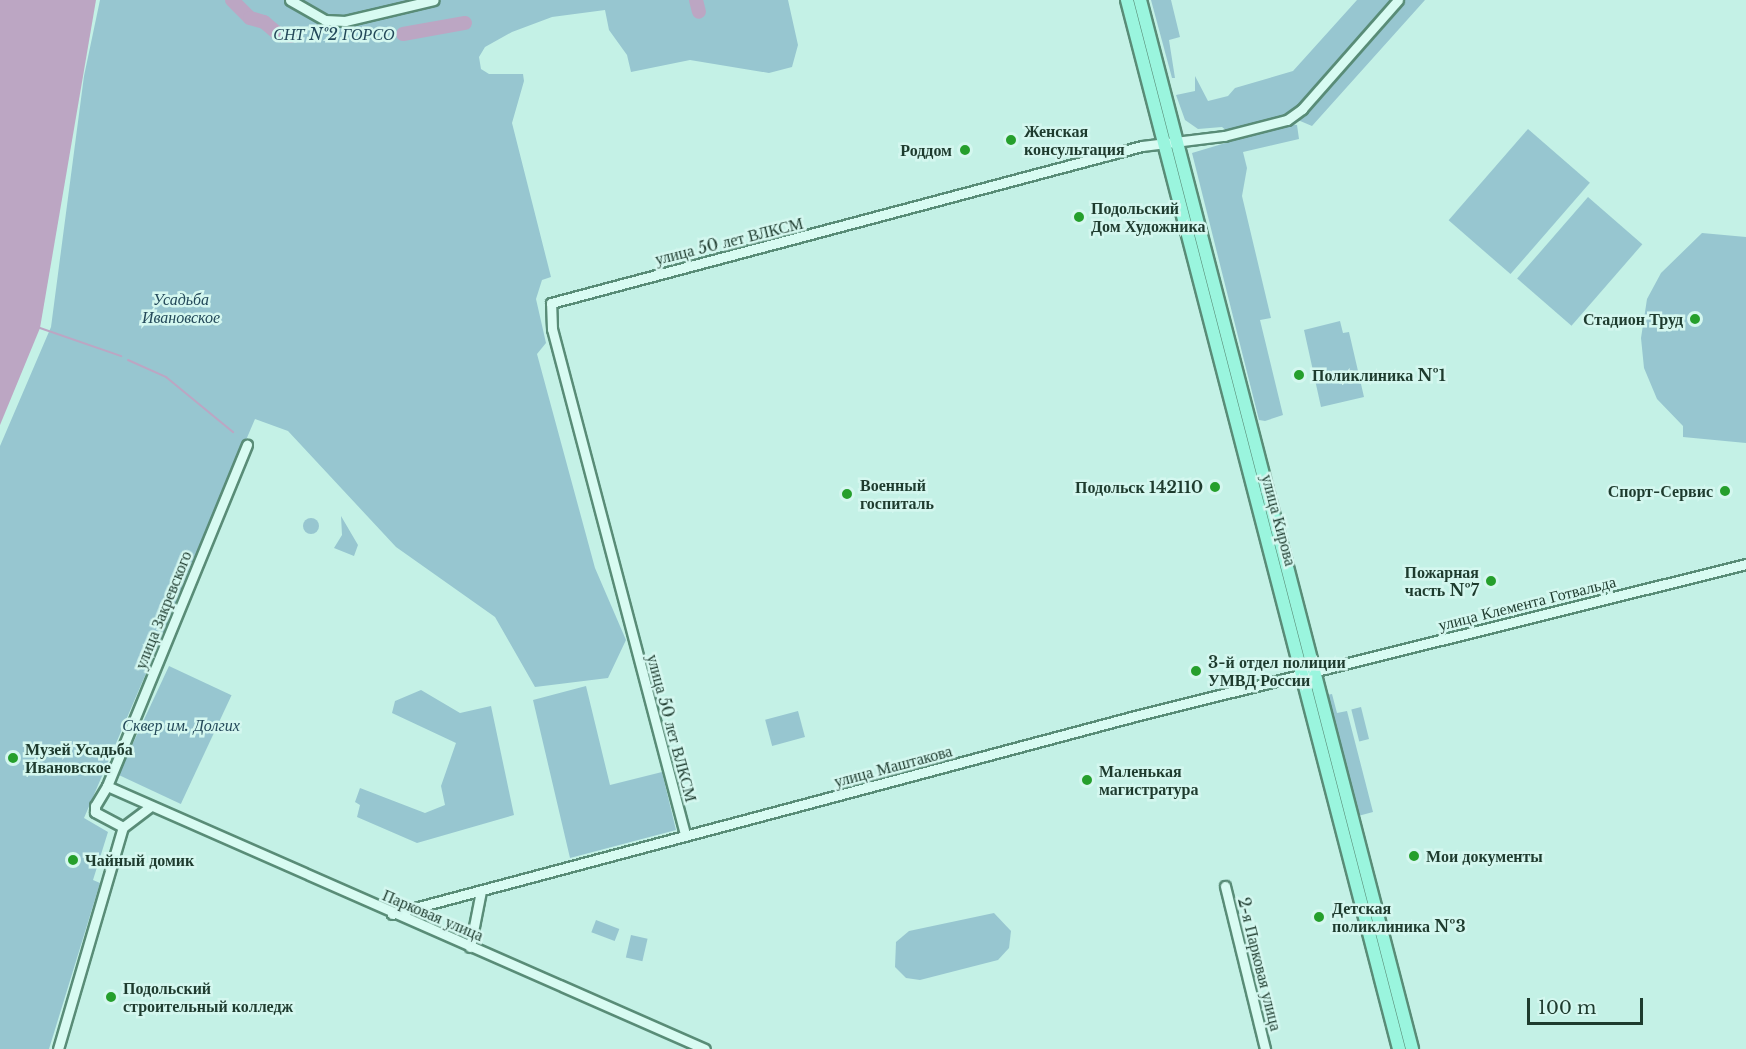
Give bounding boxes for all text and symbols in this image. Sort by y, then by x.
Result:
park label: СНТ №2 ГОРСО [273,24,395,44]
place label: Женская консультация [1024,121,1125,159]
marker: Женская консультация [1002,131,1020,149]
place label: Роддом [900,140,952,160]
marker: Роддом [956,141,974,159]
place label: Подольский Дом Художника [1091,198,1206,236]
marker: Подольский Дом Художника [1072,210,1086,224]
street label: улица 50 лет ВЛКСМ [653,213,805,269]
park label: Усадьба Ивановское [142,289,220,327]
place label: Стадион Труд [1583,309,1683,329]
marker: Стадион Труд [1688,312,1702,326]
place label: Поликлиника №1 [1312,365,1446,385]
marker: Поликлиника №1 [1290,366,1308,384]
street label: улица Кирова [1258,472,1300,568]
place label: Военный госпиталь [860,475,934,513]
place label: Подольск 142110 [1075,477,1203,497]
marker: Подольск 142110 [1208,480,1222,494]
place label: Спорт-Сервис [1608,481,1713,501]
marker: Спорт-Сервис [1718,484,1732,498]
marker: Военный госпиталь [838,485,856,503]
street label: улица Закревского [131,548,195,672]
place label: Пожарная часть №7 [1405,562,1479,600]
street label: улица Клемента Готвальда [1436,572,1618,634]
marker: Пожарная часть №7 [1484,574,1498,588]
street label: улица 50 лет ВЛКСМ [643,652,701,804]
place label: 3-й отдел полиции УМВД России [1208,652,1346,690]
marker: 3-й отдел полиции УМВД России [1189,664,1203,678]
park label: Сквер им. Долгих [122,715,240,735]
place label: Музей Усадьба Ивановское [25,739,133,777]
street label: улица Маштакова [832,741,954,791]
marker: Музей Усадьба Ивановское [6,751,20,765]
place label: Маленькая магистратура [1099,761,1198,799]
marker: Маленькая магистратура [1080,773,1094,787]
place label: Мои документы [1426,846,1543,866]
marker: Мои документы [1407,849,1421,863]
place label: Чайный домик [85,850,194,870]
marker: Чайный домик [66,853,80,867]
street label: Парковая улица [380,885,486,945]
street label: 2-я Парковая улица [1234,895,1286,1033]
place label: Детская поликлиника №3 [1332,898,1466,936]
marker: Детская поликлиника №3 [1310,908,1328,926]
place label: Подольский строительный колледж [123,978,293,1016]
scale bar [1530,986,1646,1024]
marker: Подольский строительный колледж [104,990,118,1004]
text: 100 m [1538,997,1596,1019]

